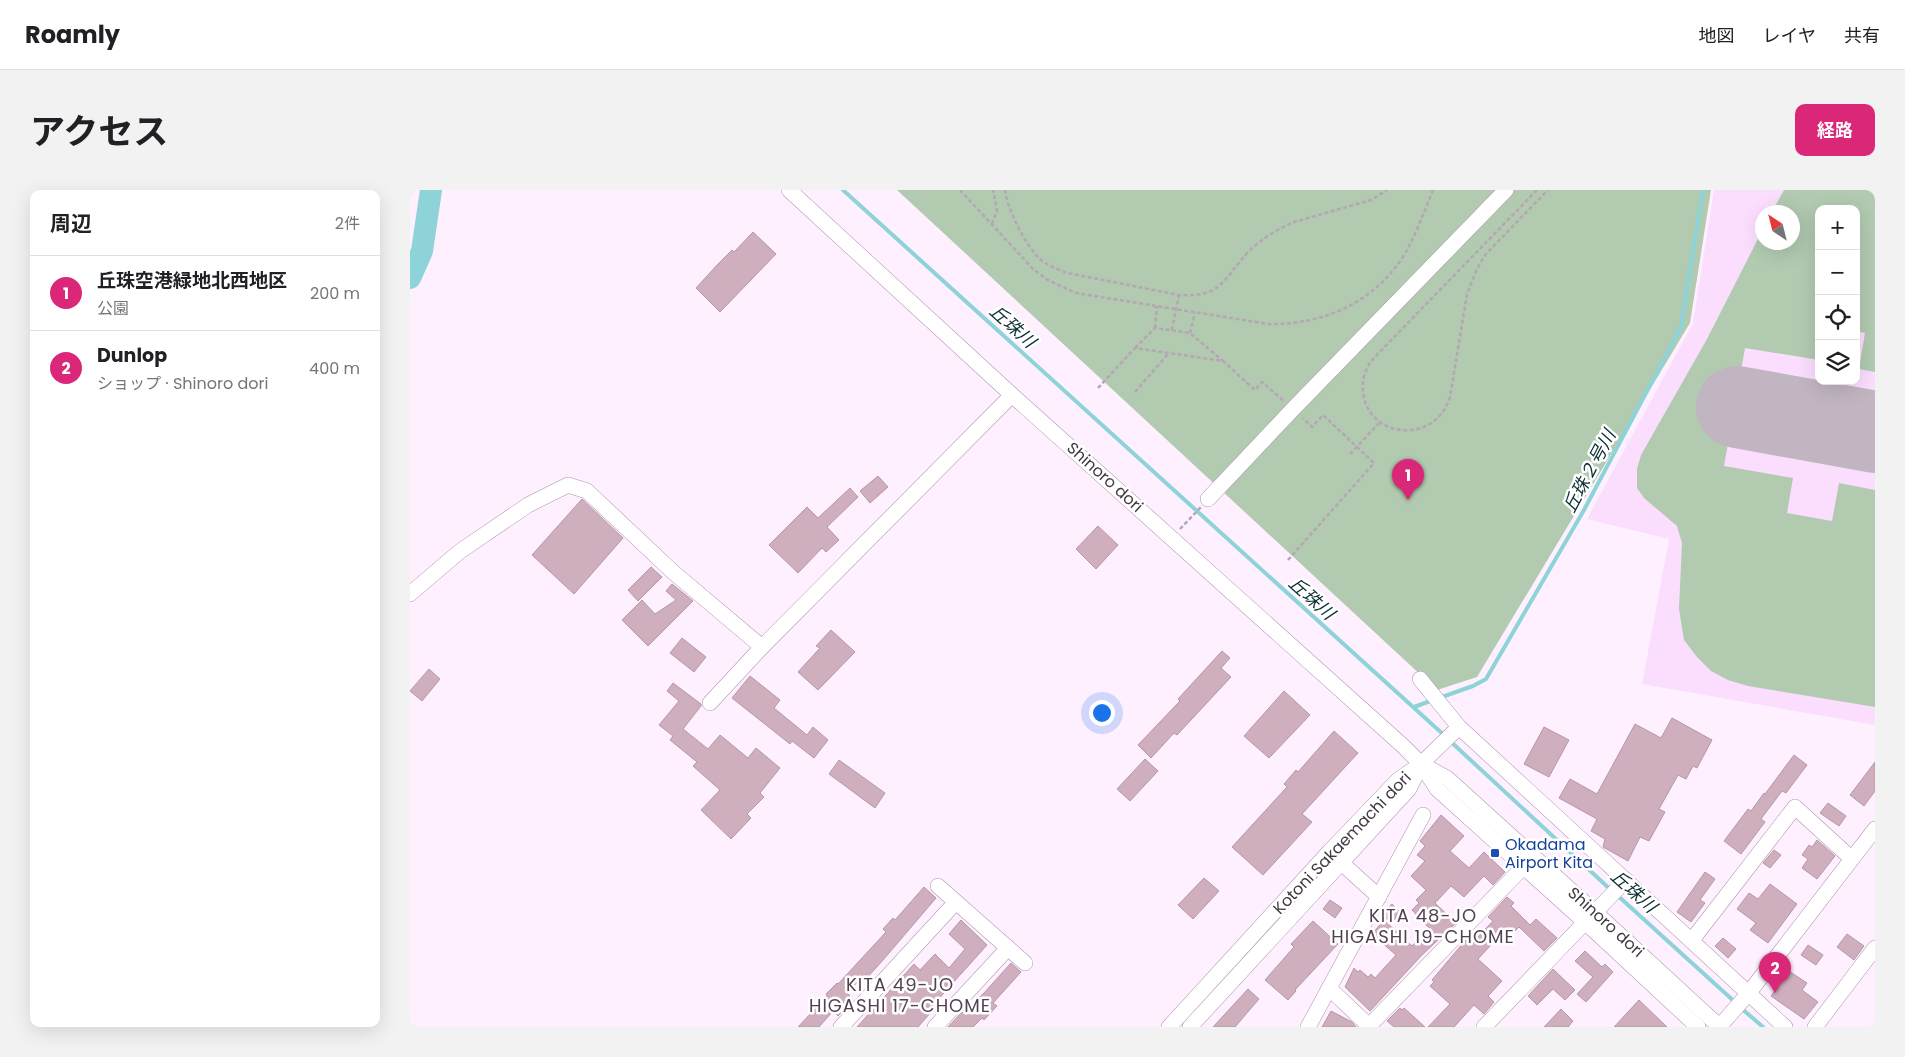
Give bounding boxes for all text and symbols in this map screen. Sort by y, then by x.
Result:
text: Roamly [25,18,120,51]
text: 地図 [1699,23,1735,48]
text: レイヤ [1763,23,1816,48]
text: 共有 [1844,23,1880,48]
button: 経路 [1795,104,1875,156]
text: アクセス [30,107,168,156]
north arrow [1755,205,1800,250]
map controls [1815,205,1860,385]
button: + [1815,205,1860,250]
text: 周辺 [50,209,92,238]
text: 2件 [335,212,360,235]
button: − [1815,250,1860,295]
text: 丘珠空港緑地北西地区 [97,267,287,294]
text: 1 [63,282,69,305]
text: 200 m [310,282,360,305]
button: locate [1815,295,1860,340]
text: 公園 [97,297,129,320]
water label: 丘珠川 [985,299,1043,355]
button: layers [1815,340,1860,385]
text: Dunlop [97,342,167,369]
text: 2 [61,357,71,380]
text: 400 m [309,357,360,380]
text: ショップ · Shinoro dori [97,372,268,395]
water label: 丘珠２号川 [1557,424,1622,517]
street label: Shinoro dori [1062,437,1148,517]
pin: 1 [1392,459,1424,500]
water label: 丘珠川 [1284,571,1342,627]
your location [1089,700,1115,726]
street label: Kotoni Sakaemachi dori [1268,767,1416,919]
place label: Okadama Airport Kita [1505,833,1593,874]
marker: Okadama Airport Kita [1489,847,1501,859]
water label: 丘珠川 [1606,864,1664,920]
street label: Shinoro dori [1563,882,1649,962]
district label: KITA 48-JO HIGASHI 19-CHOME [1331,903,1515,949]
pin: 2 [1759,952,1791,993]
district label: KITA 49-JO HIGASHI 17-CHOME [809,972,991,1018]

